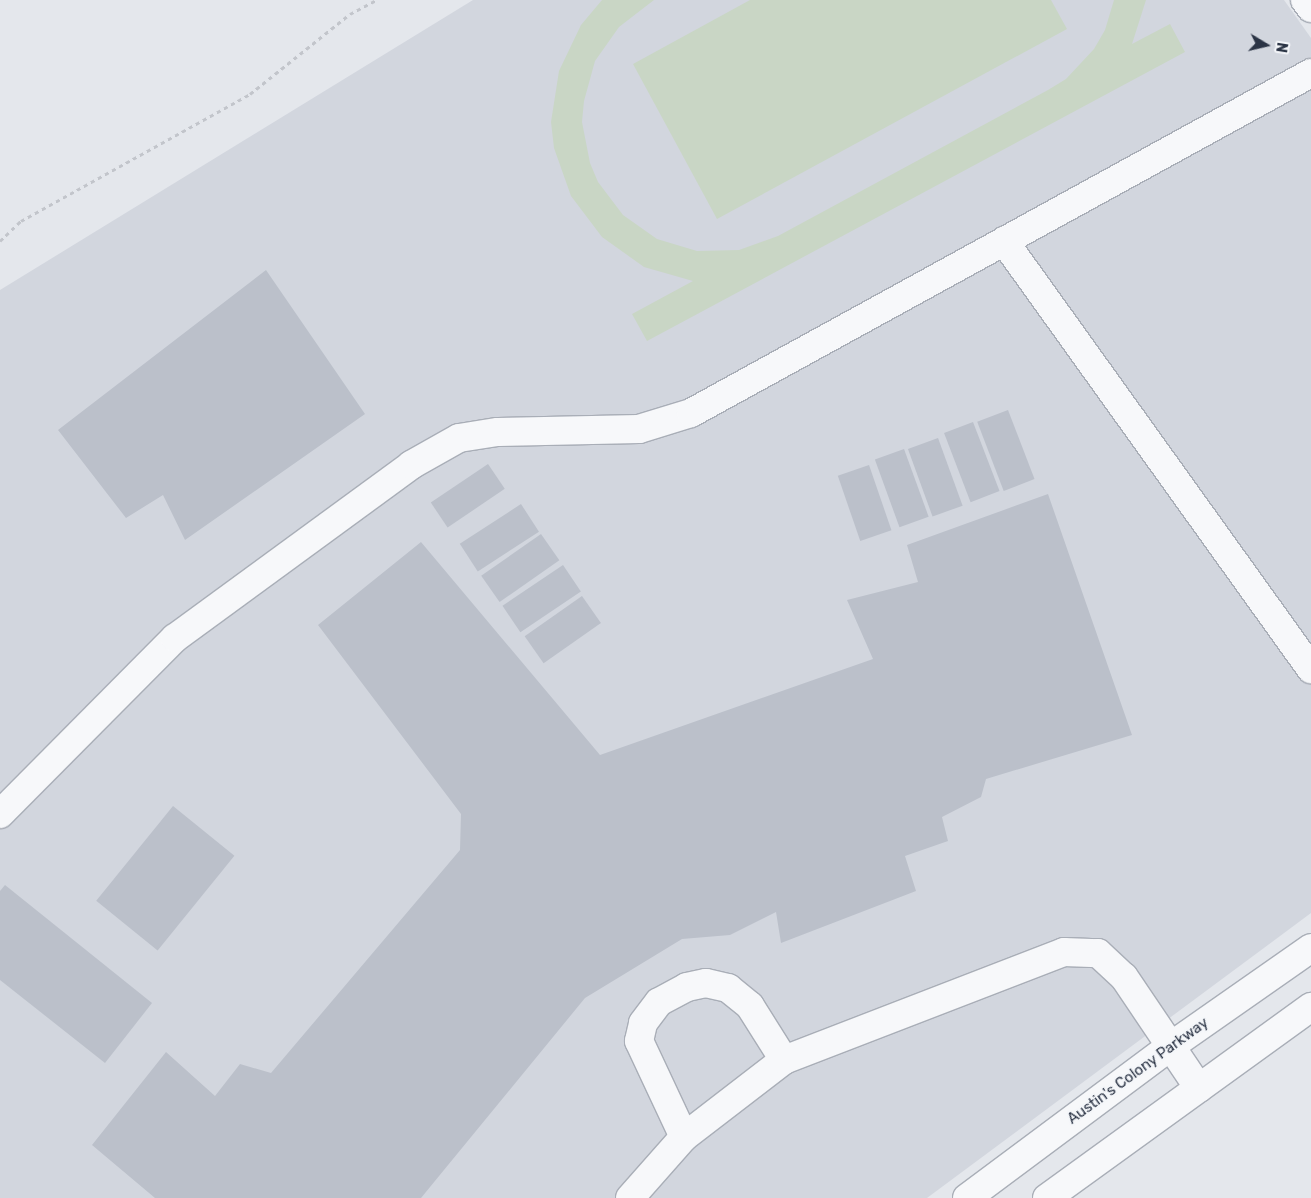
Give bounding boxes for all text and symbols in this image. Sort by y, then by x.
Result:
north arrow [1241,20,1291,70]
text: N [1272,41,1290,54]
street label: Austin's Colony Parkway [1064,1014,1212,1128]

